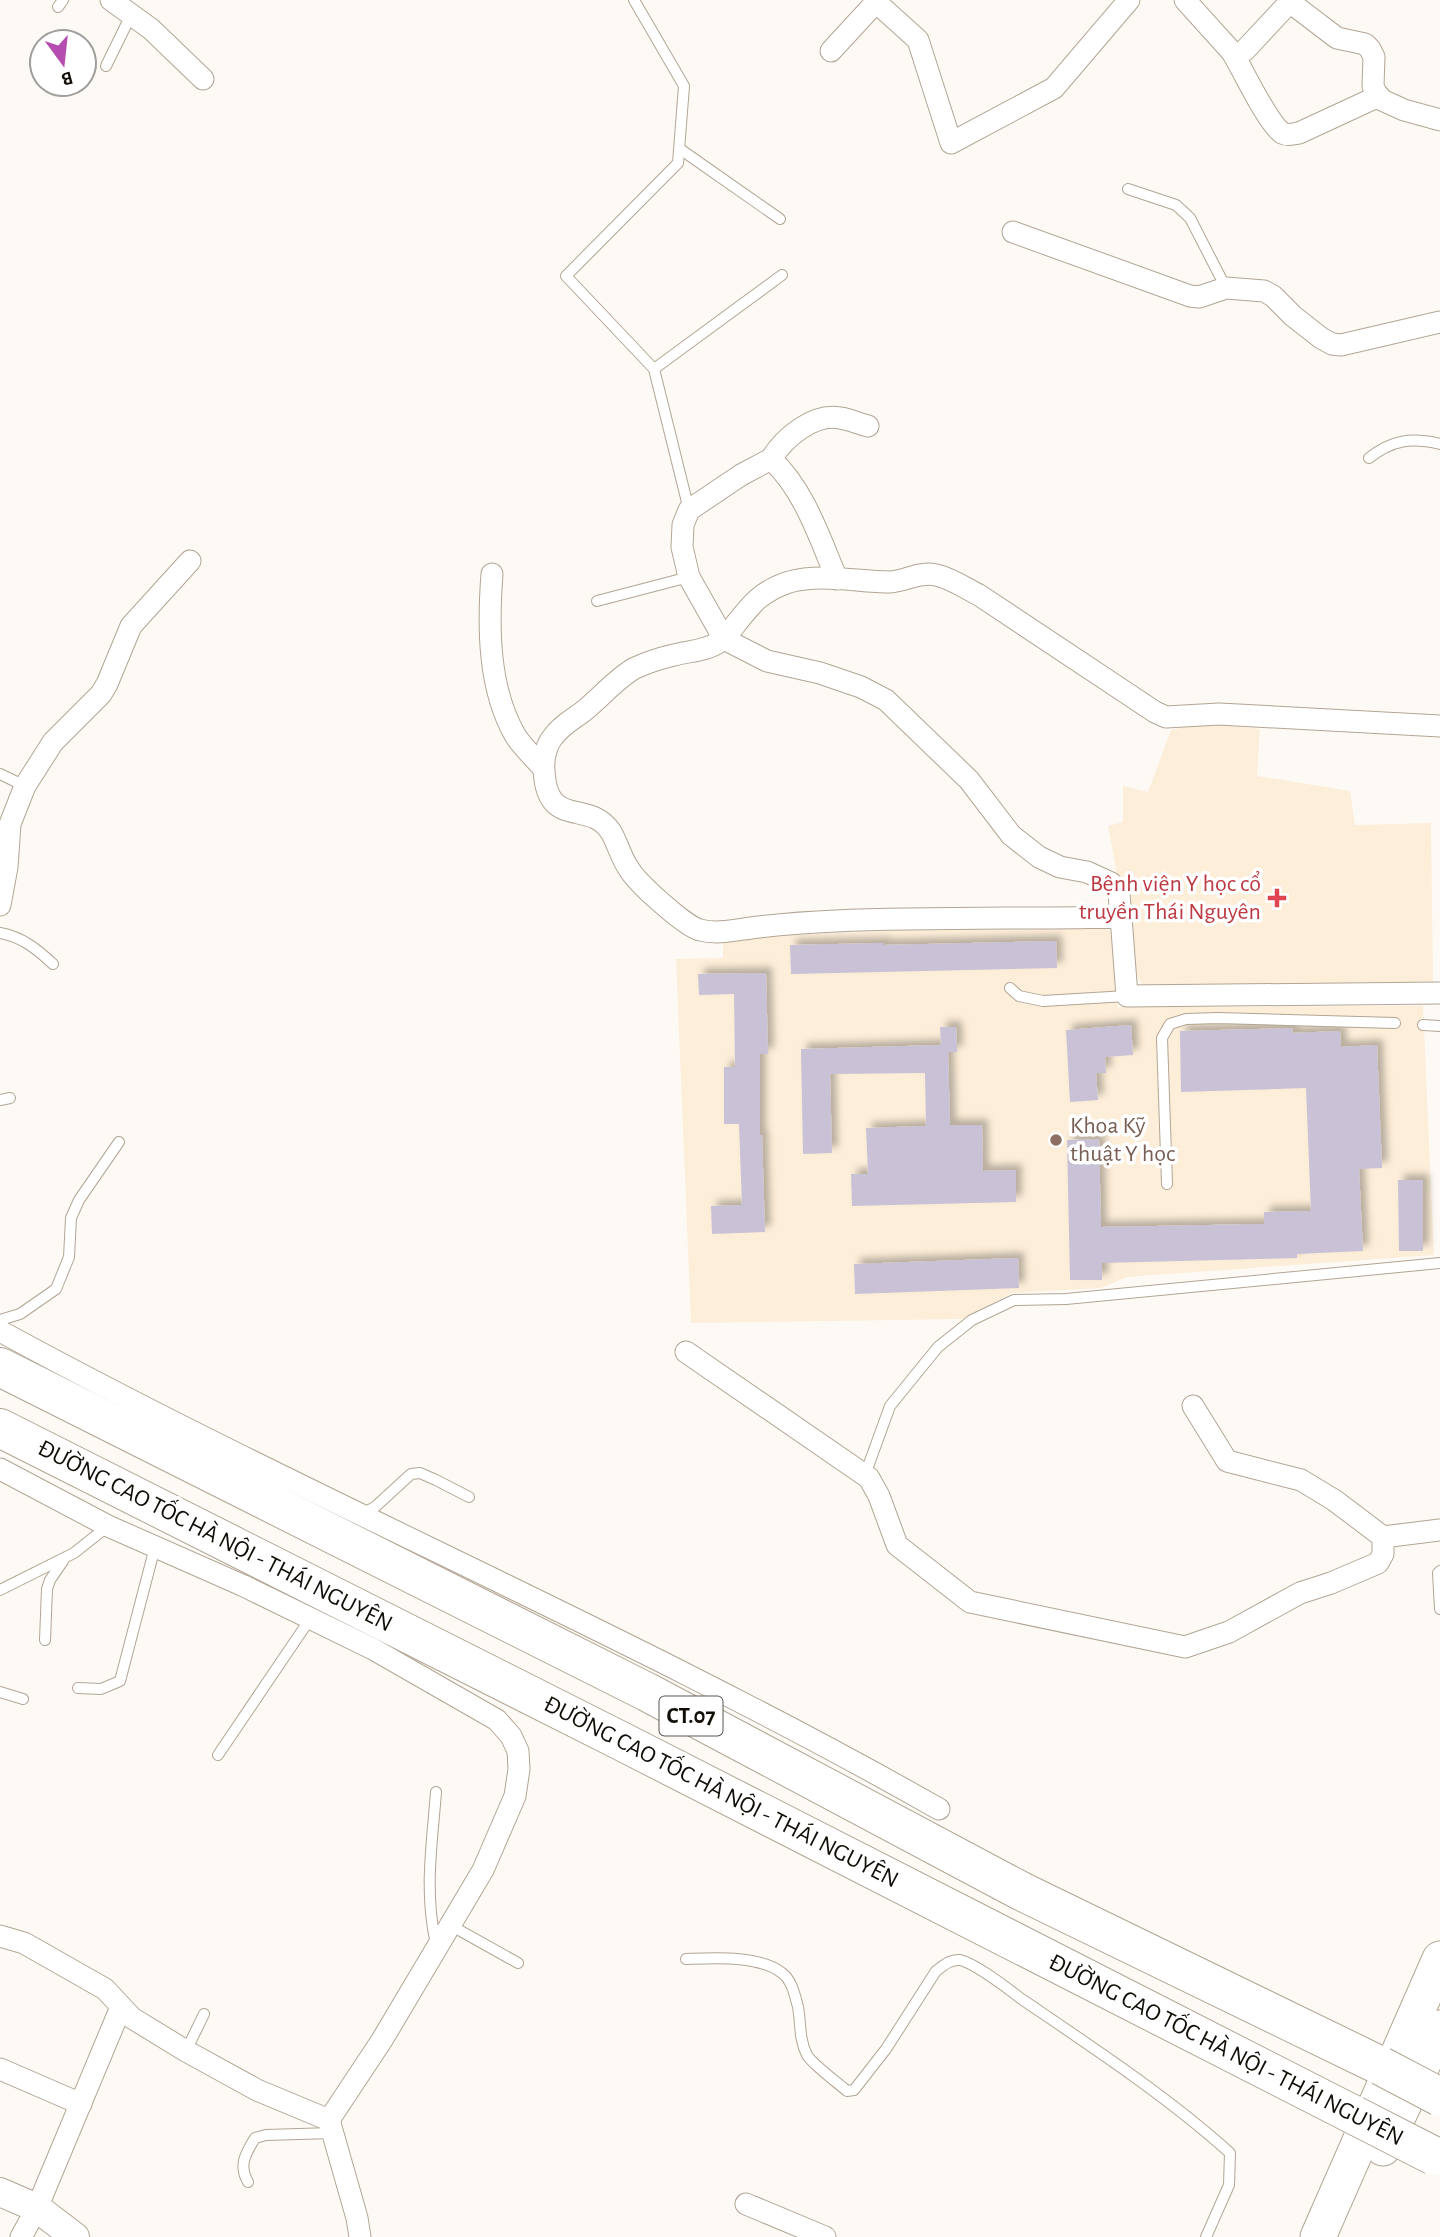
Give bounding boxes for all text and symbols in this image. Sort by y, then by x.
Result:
north arrow [28,28,98,98]
text: B [59,67,75,89]
place label: Bệnh viện Y học cổ truyền Thái Nguyên [1079,871,1261,924]
marker: Bệnh viện Y học cổ truyền Thái Nguyên [1267,888,1287,908]
place label: Khoa Kỹ thuật Y học [1070,1114,1175,1166]
marker: Khoa Kỹ thuật Y học [1048,1132,1064,1148]
street label: ĐƯỜNG CAO TỐC HÀ NỘI - THÁI NGUYÊN [34,1432,398,1636]
street label: ĐƯỜNG CAO TỐC HÀ NỘI - THÁI NGUYÊN [540,1688,904,1892]
road number: CT.07 [660,1696,722,1736]
street label: ĐƯỜNG CAO TỐC HÀ NỘI - THÁI NGUYÊN [1045,1946,1409,2150]

